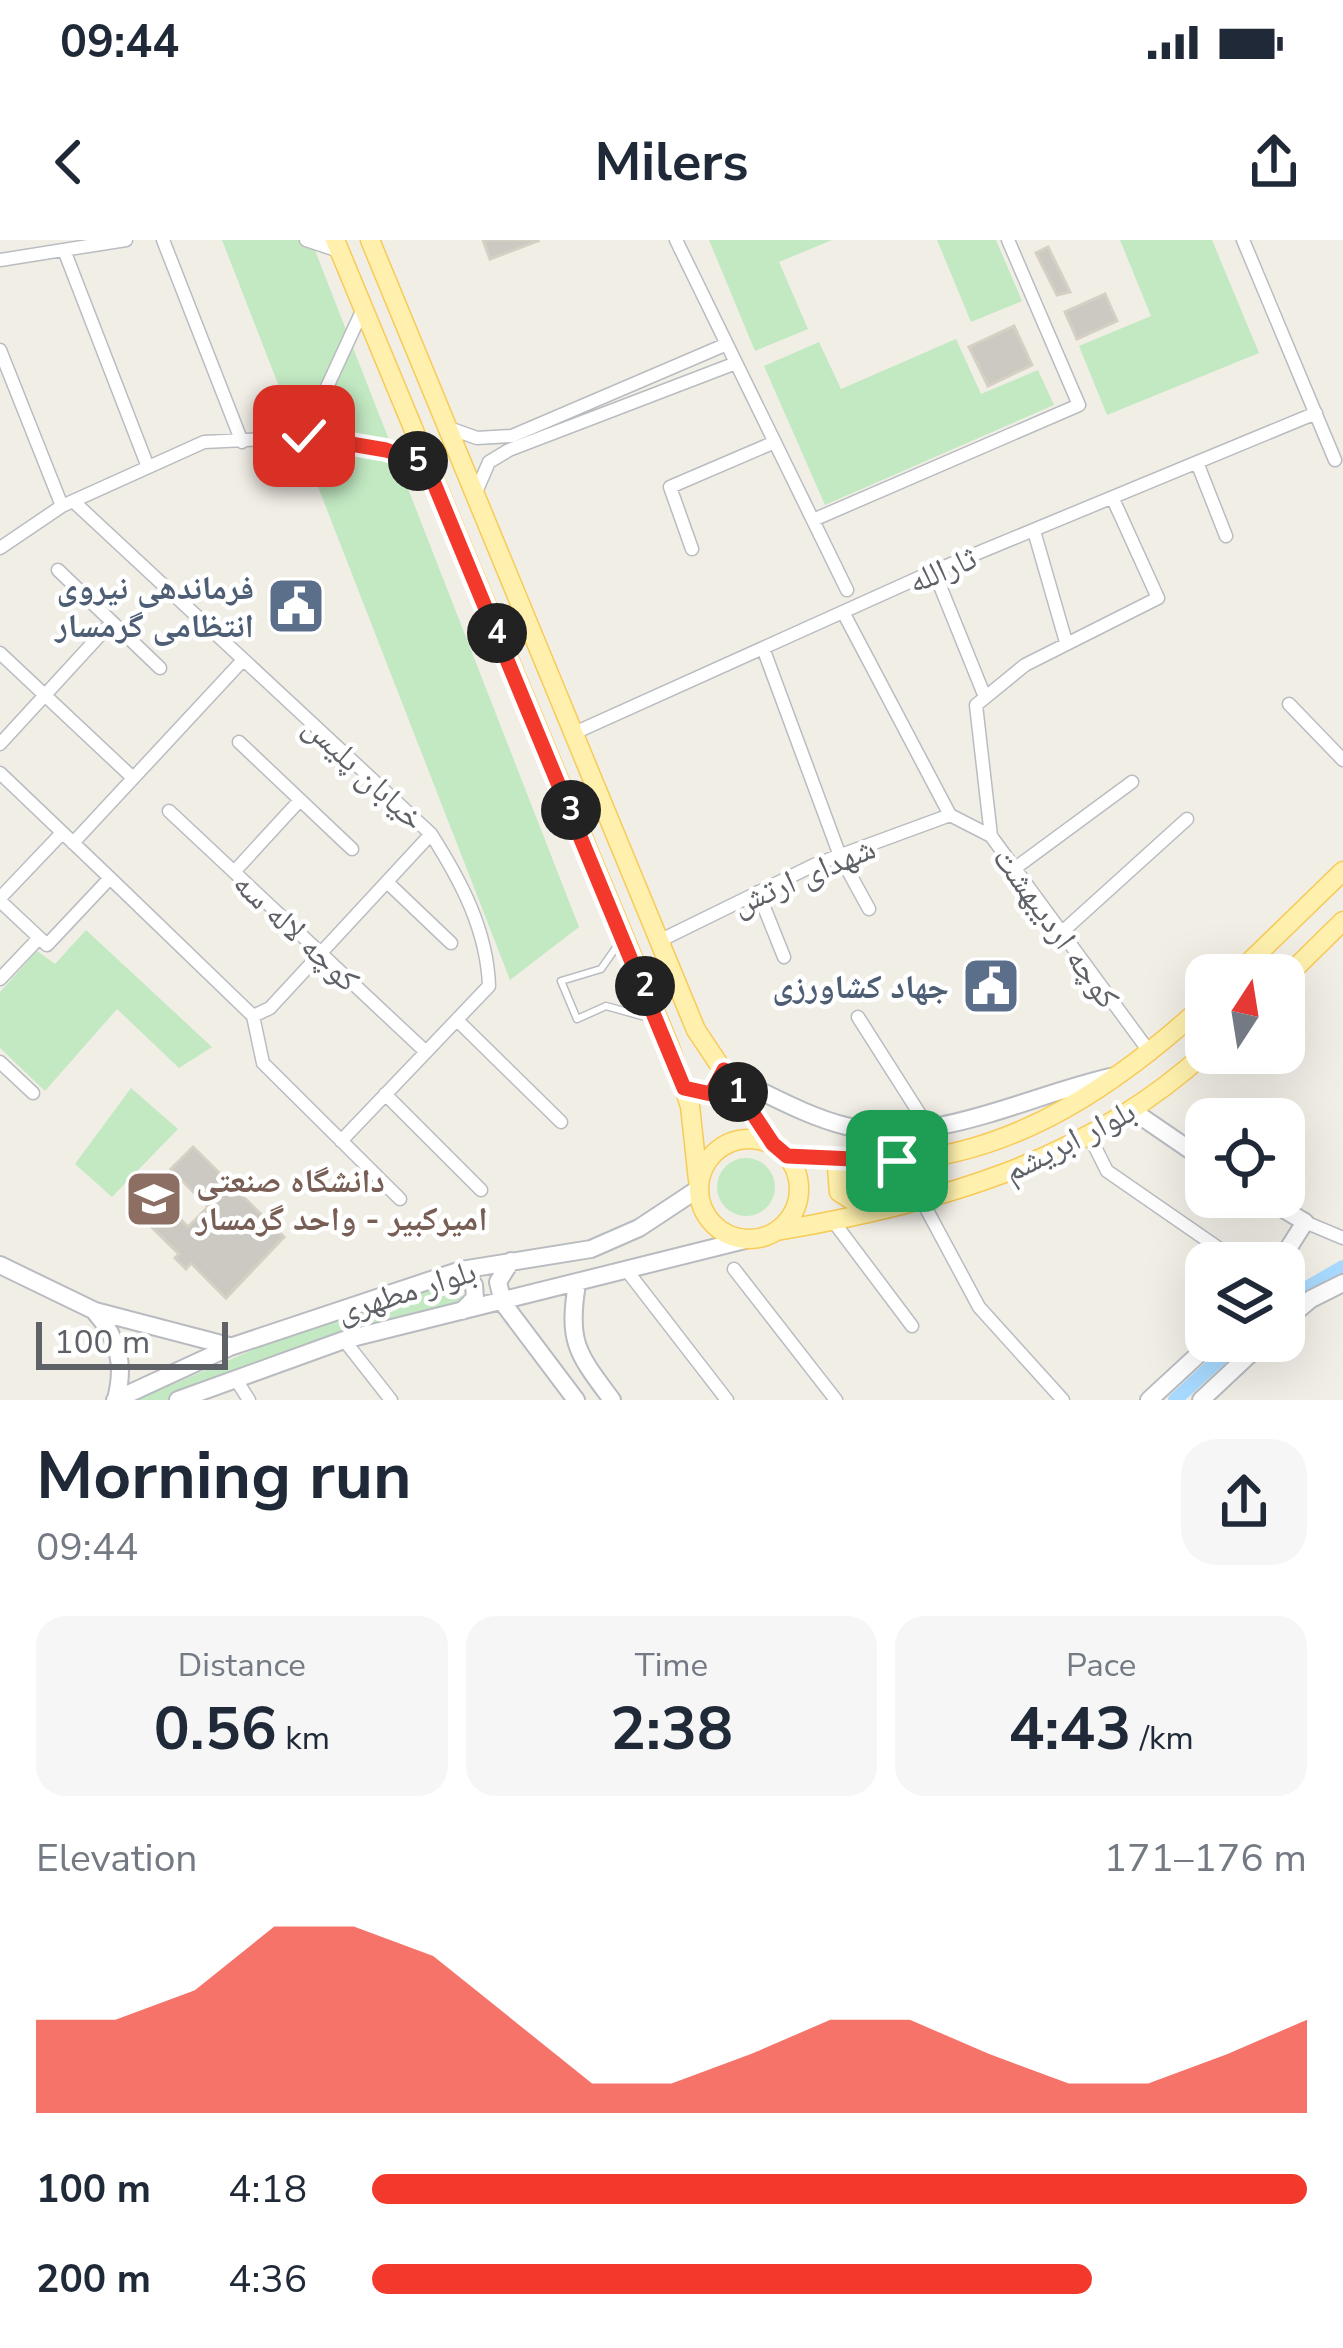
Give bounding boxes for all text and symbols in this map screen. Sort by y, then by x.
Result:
text: 09:44 [60,12,179,73]
text: Milers [594,125,749,199]
icon: back [36,129,102,195]
icon: share [1241,129,1307,195]
pin [253,385,355,487]
icon: check [271,403,337,469]
pin: 5 [388,431,448,491]
text: 5 [408,438,428,483]
street label: ثارالله [901,536,984,605]
place label: فرماندهی نیروی انتظامی گرمسار [53,566,254,649]
public building icon: فرماندهی نیروی انتظامی گرمسار [265,575,327,637]
pin: 4 [467,603,527,663]
text: 4 [487,610,507,655]
street label: خیابان پلیس [293,705,435,841]
pin: 3 [541,780,601,840]
text: 3 [561,787,581,832]
street label: شهدای ارتش [725,826,882,927]
street label: کوچه اردیبهشت [982,838,1130,1018]
street label: کوچه لاله سه [223,862,369,1003]
north arrow [1185,954,1305,1074]
map controls [1185,954,1305,1362]
public building icon: جهاد کشاورزی [960,955,1022,1017]
pin: 2 [615,956,675,1016]
text: 2 [635,963,655,1008]
place label: جهاد کشاورزی [772,965,949,1010]
pin: 1 [708,1062,768,1122]
text: 1 [728,1069,748,1114]
street label: بلوار ابریشم [996,1089,1143,1194]
button: locate [1185,1098,1305,1218]
pin [846,1110,948,1212]
icon: arrive [864,1128,930,1194]
place label: دانشگاه صنعتی امیرکبیر - واحد گرمسار [194,1159,488,1242]
school or university icon: دانشگاه صنعتی امیرکبیر - واحد گرمسار [123,1168,185,1230]
button: layers [1185,1242,1305,1362]
street label: بلوار مطهری [331,1249,482,1334]
scale bar [36,1316,228,1369]
text: 100 m [54,1320,150,1365]
text: Morning run [36,1431,412,1521]
button: share [1181,1439,1307,1565]
text: 09:44 [36,1521,139,1574]
text: Distance [178,1643,306,1688]
text: Time [635,1643,708,1688]
text: Pace [1066,1643,1136,1688]
text: 0.56 [154,1688,277,1770]
text: 2:38 [610,1688,733,1770]
text: 4:43 [1008,1688,1131,1770]
text: km [277,1716,330,1761]
text: /km [1131,1716,1194,1761]
text: Elevation [36,1832,197,1885]
text: 171–176 m [1104,1832,1307,1885]
text: 100 m [36,2163,151,2216]
text: 4:18 [228,2163,307,2216]
text: 200 m [36,2253,151,2306]
text: 4:36 [228,2253,307,2306]

